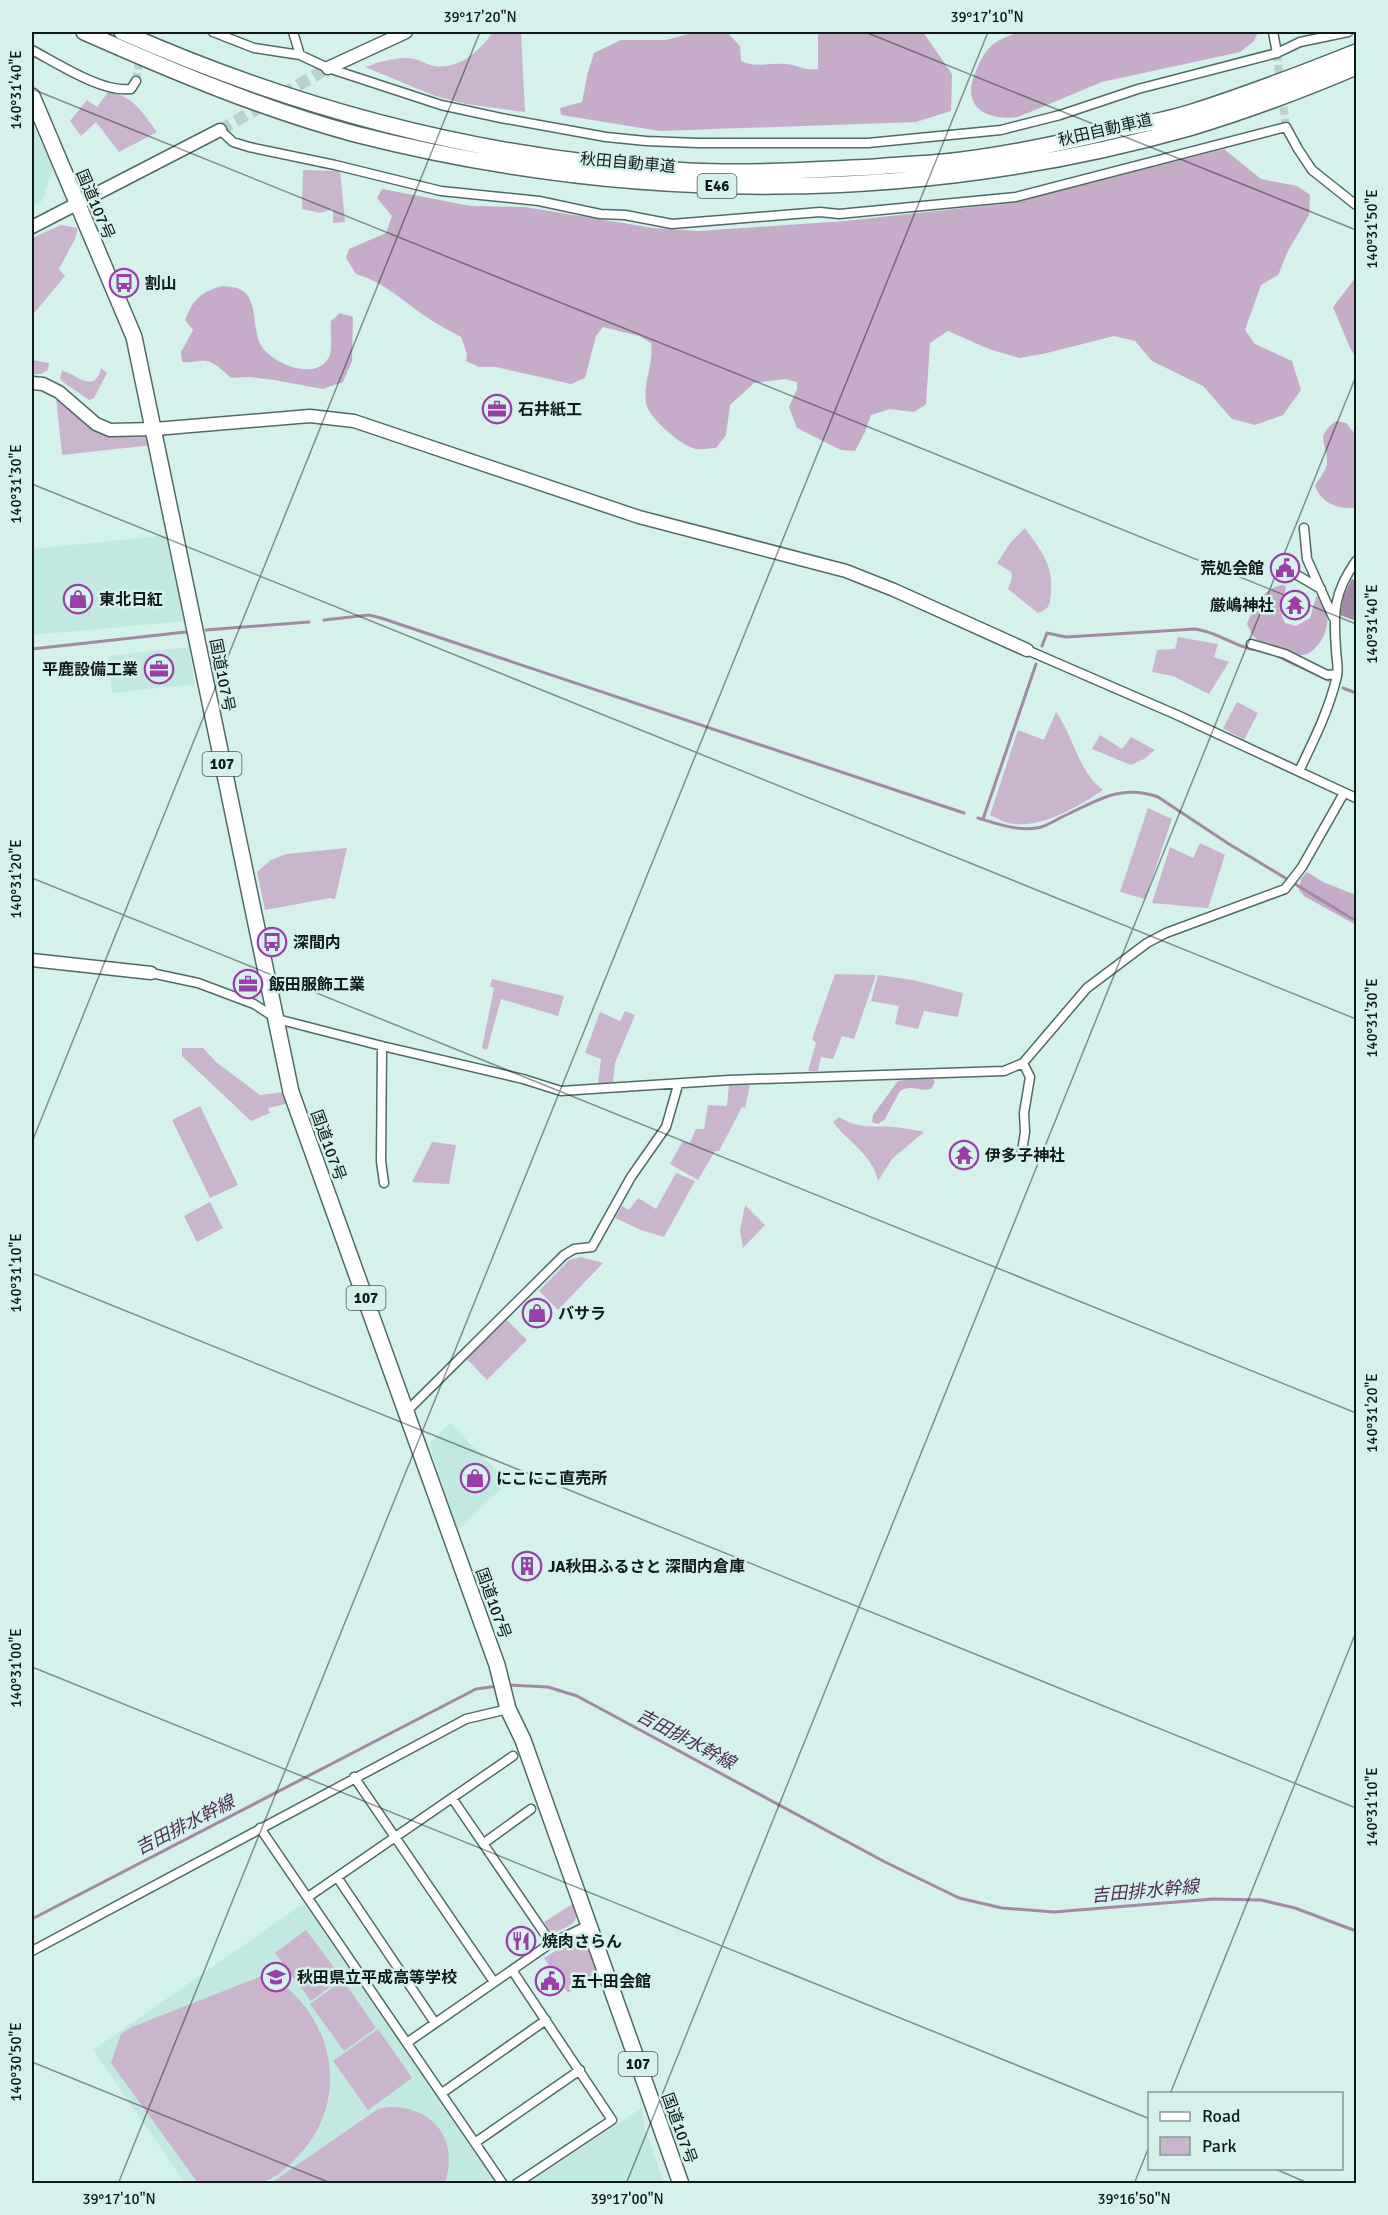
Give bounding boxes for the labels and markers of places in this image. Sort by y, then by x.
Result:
bus stop icon: 割山 [108,267,140,299]
place label: 割山 [145,274,177,294]
office icon: 石井紙工 [481,393,513,425]
place label: 石井紙工 [518,400,582,420]
public building icon: 荒処会館 [1269,552,1301,584]
place label: 荒処会館 [1200,559,1264,579]
shop icon: 東北日紅 [62,583,94,615]
temple icon: 厳嶋神社 [1279,589,1311,621]
place label: 東北日紅 [99,590,163,610]
place label: 厳嶋神社 [1210,596,1274,616]
office icon: 平鹿設備工業 [143,653,175,685]
place label: 平鹿設備工業 [42,660,138,680]
bus stop icon: 深間内 [256,926,288,958]
place label: 深間内 [293,933,341,953]
office icon: 飯田服飾工業 [232,968,264,1000]
place label: 飯田服飾工業 [268,975,365,995]
temple icon: 伊多子神社 [948,1139,980,1171]
place label: 伊多子神社 [984,1146,1065,1166]
shop icon: バサラ [521,1297,553,1329]
place label: バサラ [558,1304,606,1324]
shop icon: にこにこ直売所 [459,1462,491,1494]
place label: にこにこ直売所 [496,1469,607,1489]
building icon: JA秋田ふるさと 深間内倉庫 [511,1550,543,1582]
place label: JA秋田ふるさと 深間内倉庫 [548,1557,745,1577]
restaurant icon: 焼肉さらん [505,1925,537,1957]
place label: 焼肉さらん [542,1932,622,1952]
school or university icon: 秋田県立平成高等学校 [260,1961,292,1993]
public building icon: 五十田会館 [534,1965,566,1997]
place label: 秋田県立平成高等学校 [297,1968,457,1988]
place label: 五十田会館 [571,1972,651,1992]

